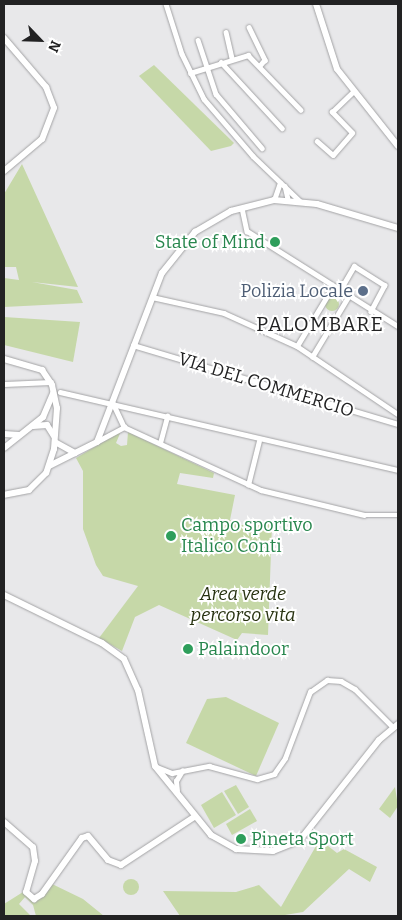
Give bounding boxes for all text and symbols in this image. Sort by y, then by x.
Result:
north arrow [15,15,65,65]
text: N [44,38,64,55]
place label: State of Mind [155,231,265,253]
marker: State of Mind [269,236,281,248]
place label: Polizia Locale [241,280,353,302]
marker: Polizia Locale [357,285,369,297]
district label: PALOMBARE [255,312,385,336]
street label: VIA DEL COMMERCIO [176,348,356,422]
place label: Campo sportivo Italico Conti [181,515,313,558]
marker: Campo sportivo Italico Conti [165,530,177,542]
park label: Area verde percorso vita [190,584,296,626]
place label: Palaindoor [198,638,289,660]
marker: Palaindoor [182,643,194,655]
place label: Pineta Sport [251,828,354,850]
marker: Pineta Sport [235,833,247,845]

